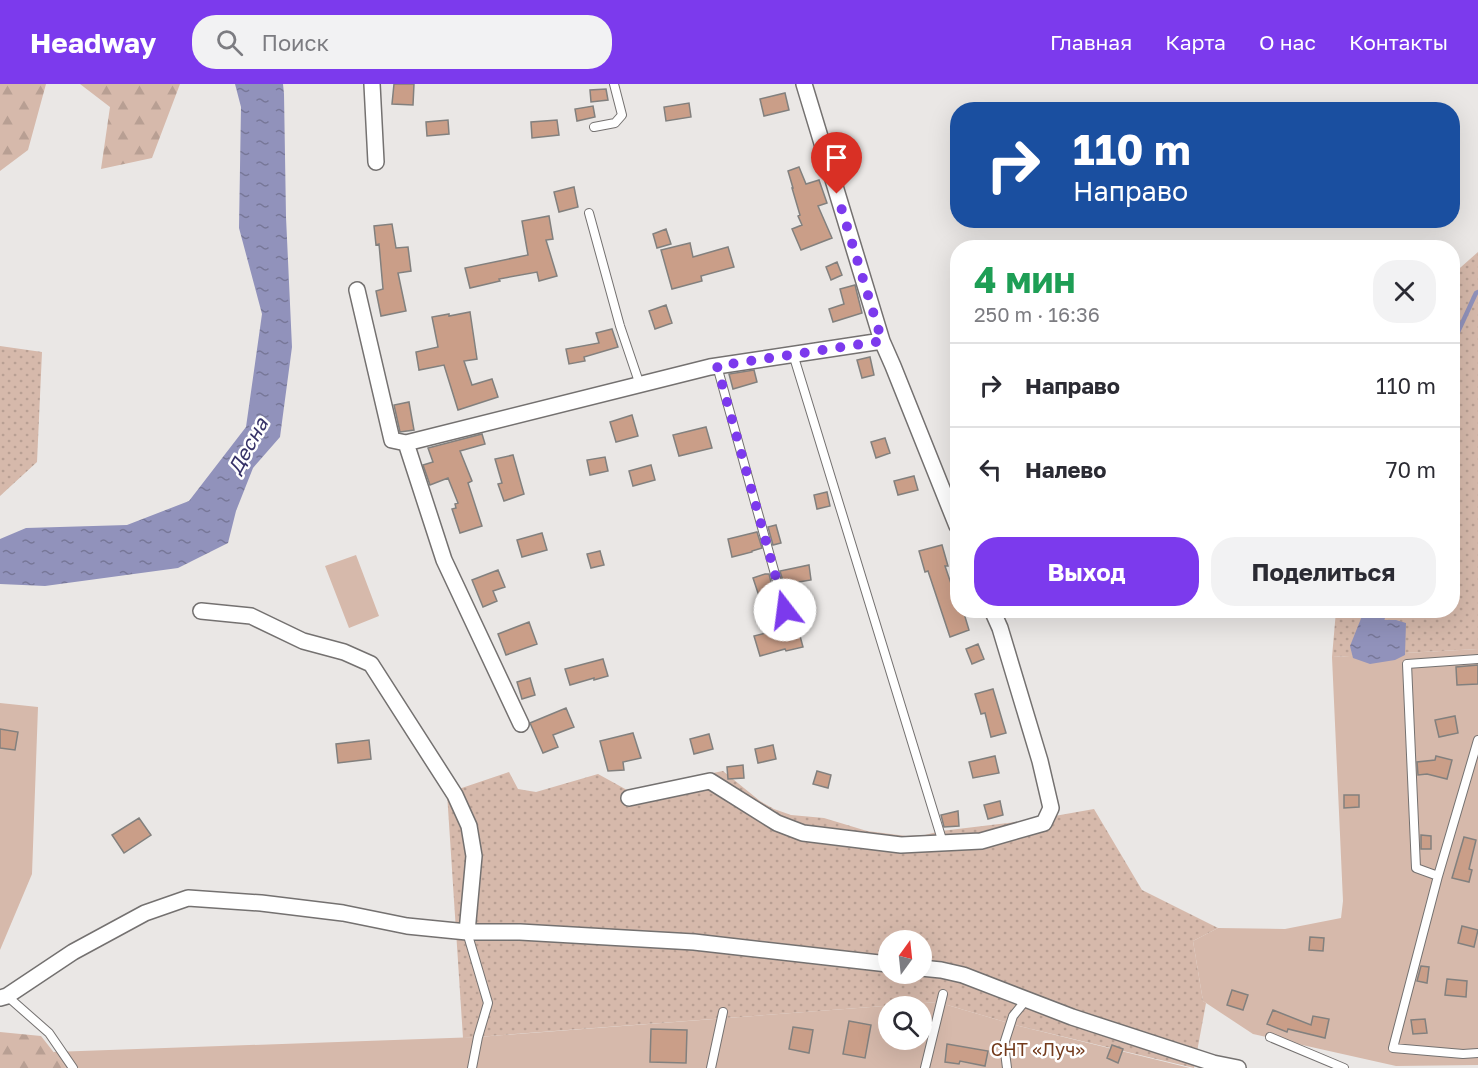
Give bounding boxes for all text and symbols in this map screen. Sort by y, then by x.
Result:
search box [192,15,612,69]
text: Headway [30,26,156,59]
icon: search [213,26,246,59]
text: Поиск [261,29,329,56]
text: Главная [1050,29,1132,55]
text: Карта [1165,29,1226,55]
text: О нас [1259,29,1316,55]
text: Контакты [1349,29,1448,55]
text: 110 m [1073,124,1191,174]
icon: right [974,126,1052,204]
pin [811,132,862,194]
icon: arrive [820,141,853,174]
text: Направо [1073,175,1188,207]
text: 4 мин [974,258,1075,301]
button: close [1373,260,1436,323]
text: 250 m · 16:36 [974,302,1100,326]
icon: right [974,369,1007,402]
text: Направо [1025,372,1120,399]
text: 110 m [1376,372,1436,399]
water label: Десна [222,413,273,479]
icon: left [974,453,1007,486]
text: Налево [1025,456,1107,483]
text: 70 m [1386,456,1436,483]
button: Выход [974,537,1199,606]
button: Поделиться [1211,537,1436,606]
position arrow [753,578,817,642]
north arrow [878,930,932,984]
map controls [878,930,932,1050]
button: search [878,996,932,1050]
park label: СНТ «Луч» [991,1038,1085,1060]

